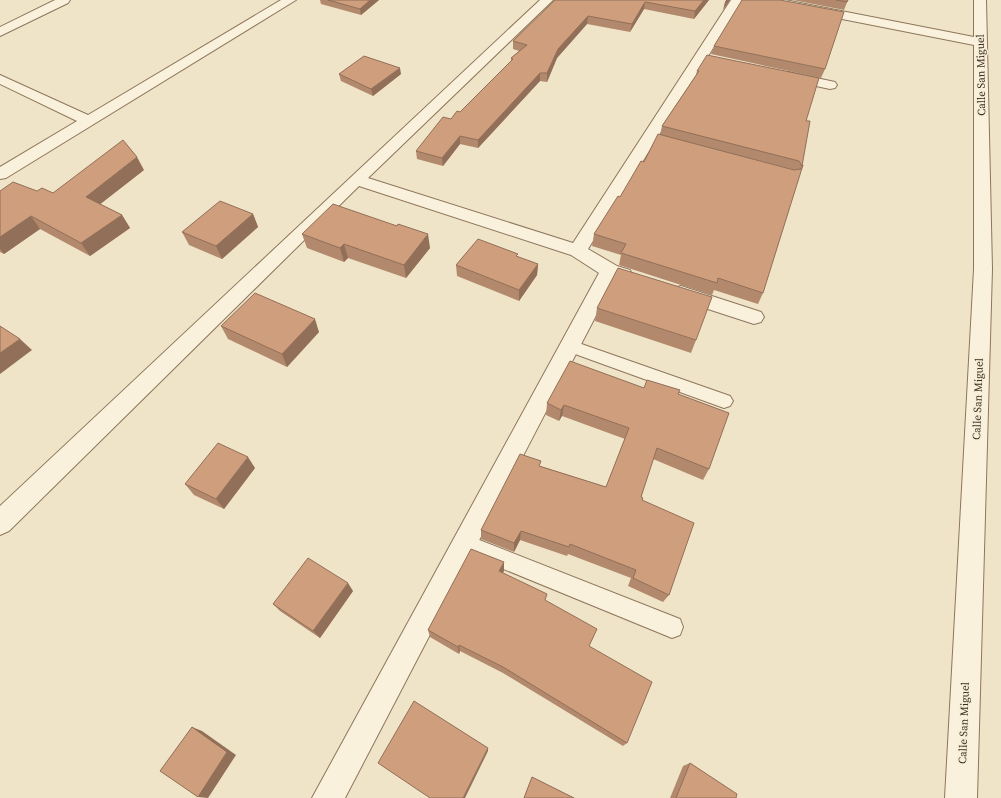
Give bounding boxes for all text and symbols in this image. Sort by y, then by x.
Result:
street label: Calle San Miguel [973,34,989,116]
street label: Calle San Miguel [969,358,987,440]
street label: Calle San Miguel [955,682,973,764]

